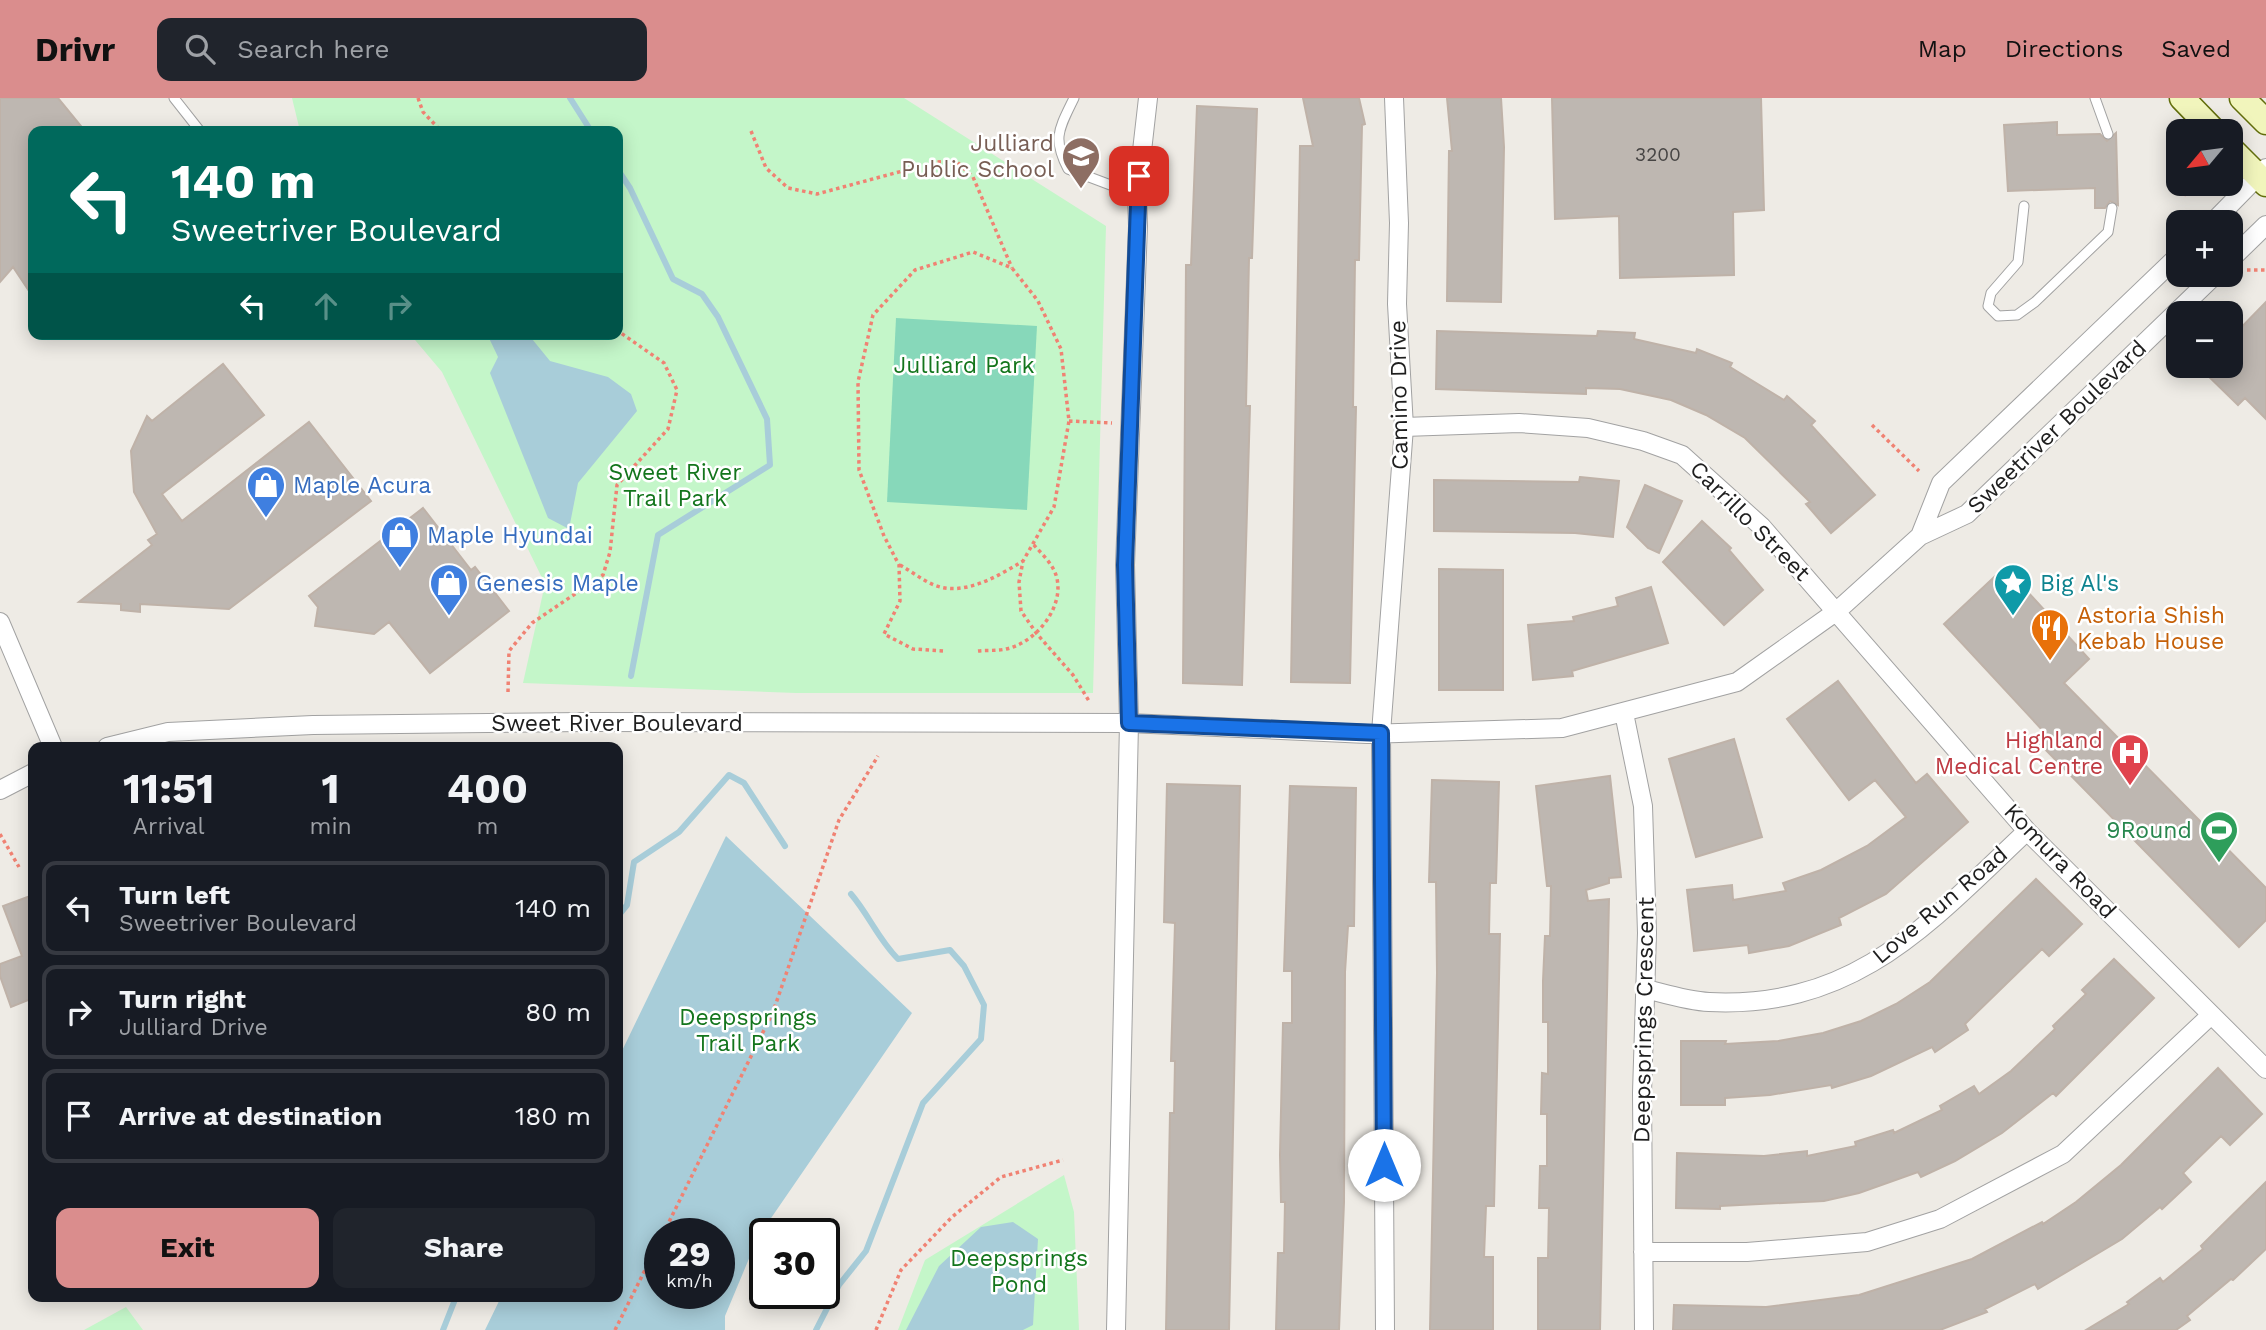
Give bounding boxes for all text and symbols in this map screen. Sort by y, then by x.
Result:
search box [157,18,647,81]
text: Drivr [35,30,115,69]
icon: search [181,30,219,68]
text: Search here [237,34,390,64]
text: Map [1918,35,1967,63]
text: Directions [2005,35,2123,63]
text: Saved [2161,35,2231,63]
north arrow [2166,119,2244,196]
map controls [2166,119,2243,378]
place label: Julliard Public School [901,130,1054,183]
school or university icon: Julliard Public School [1060,135,1102,190]
house number: 3200 [1635,143,1681,166]
pin [1109,146,1169,206]
text: 140 m [171,152,315,210]
icon: left [56,154,147,245]
icon: arrive [1120,157,1158,195]
button: + [2166,210,2243,287]
text: Sweetriver Boulevard [171,211,502,249]
icon: left [234,287,272,325]
icon: ahead [307,287,345,325]
icon: right [380,287,418,325]
button: − [2166,301,2243,378]
street label: Camino Drive [1384,320,1414,470]
street label: Sweetriver Boulevard [1962,335,2152,519]
park label: Julliard Park [894,352,1034,379]
street label: Carrillo Street [1684,455,1816,587]
park label: Sweet River Trail Park [608,459,742,512]
shop icon: Maple Acura [245,464,287,519]
place label: Maple Acura [293,472,431,499]
shop icon: Maple Hyundai [379,514,421,569]
place label: Maple Hyundai [427,522,593,549]
shop icon: Genesis Maple [428,562,470,617]
place icon: Big Al's [1992,562,2034,617]
place label: Genesis Maple [476,570,639,597]
place label: Big Al's [2040,570,2119,597]
place label: Astoria Shish Kebab House [2077,602,2225,655]
restaurant icon: Astoria Shish Kebab House [2029,607,2071,662]
street label: Sweet River Boulevard [491,710,743,737]
place label: Highland Medical Centre [1935,727,2103,780]
hospital icon: Highland Medical Centre [2109,732,2151,787]
text: 11:51 [123,764,214,813]
text: 1 [322,764,340,813]
text: 400 [447,764,528,813]
street label: Komura Road [1998,798,2122,924]
sports icon: 9Round [2198,809,2240,864]
text: Arrival [133,813,205,840]
text: min [309,813,352,840]
text: m [476,813,498,840]
place label: 9Round [2106,817,2192,844]
street label: Love Run Road [1867,841,2013,969]
text: Turn left [119,880,230,910]
icon: left [60,889,98,927]
text: 140 m [515,893,591,923]
street label: Deepsprings Crescent [1628,896,1660,1143]
text: Sweetriver Boulevard [119,910,357,937]
text: Turn right [119,984,246,1014]
icon: right [60,993,98,1031]
text: 80 m [525,997,591,1027]
park label: Deepsprings Trail Park [679,1004,817,1057]
text: Julliard Drive [119,1014,268,1041]
icon: arrive [60,1097,98,1135]
text: Arrive at destination [119,1101,382,1131]
text: 180 m [515,1101,591,1131]
position arrow [1347,1128,1421,1202]
button: Exit [56,1208,319,1288]
button: Share [333,1208,595,1288]
speed limit sign: 30 [749,1218,840,1309]
text: 29 [668,1233,711,1275]
park label: Deepsprings Pond [950,1245,1088,1298]
text: km/h [666,1270,713,1291]

